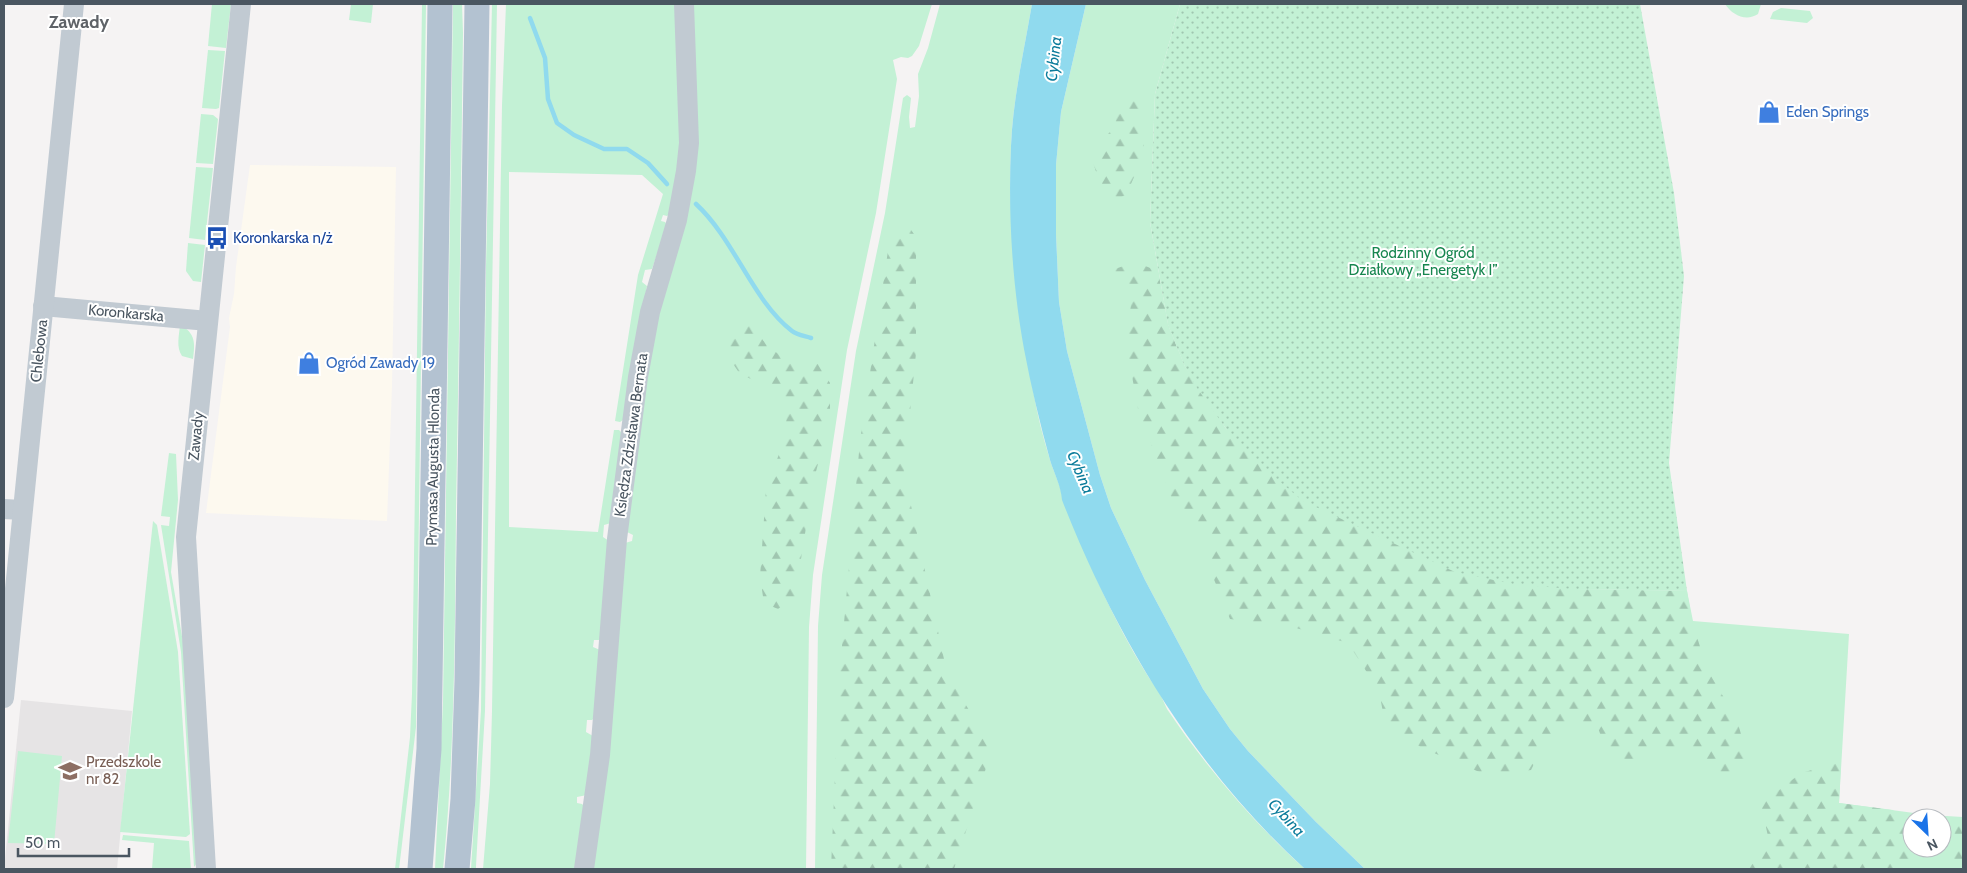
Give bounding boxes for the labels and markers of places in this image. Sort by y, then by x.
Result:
shop icon: Eden Springs [1756,99,1782,125]
place label: Eden Springs [1786,103,1869,121]
bus stop icon: Koronkarska n/ż [204,225,230,251]
place label: Koronkarska n/ż [233,229,333,247]
shop icon: Ogród Zawady 19 [296,350,322,376]
place label: Ogród Zawady 19 [326,354,435,372]
place label: Przedszkole nr 82 [86,753,161,788]
school or university icon: Przedszkole nr 82 [57,758,83,784]

